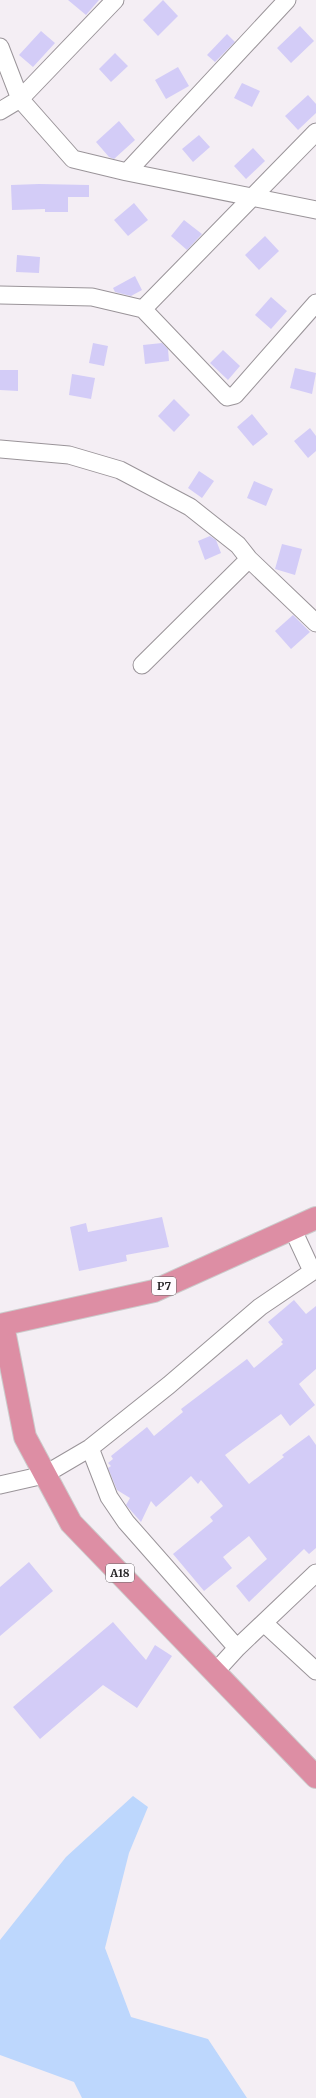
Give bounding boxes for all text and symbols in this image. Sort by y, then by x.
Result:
road number: P7 [152,1277,176,1295]
road number: A18 [106,1564,134,1582]

